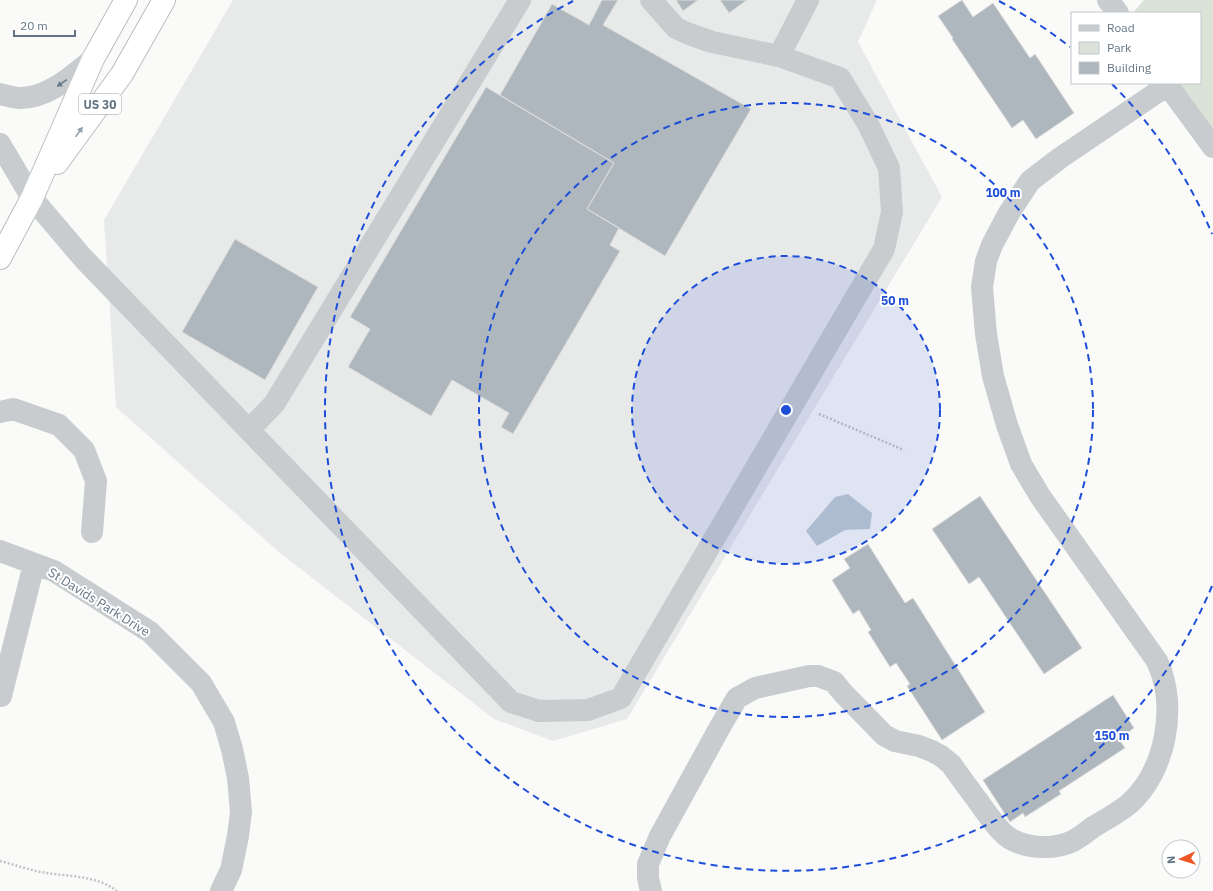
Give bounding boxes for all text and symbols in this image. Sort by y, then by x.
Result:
scale bar [14,12,75,38]
legend [1071,12,1201,84]
text: 20 m [20,18,48,33]
text: Road [1107,20,1135,35]
text: Park [1107,40,1132,55]
text: Building [1107,60,1152,75]
one-way arrow [56,79,67,87]
road number: US 30 [79,94,121,114]
one-way arrow [75,127,83,137]
text: 100 m [985,185,1021,200]
text: 50 m [881,293,909,308]
centre of rings [779,403,793,417]
street label: St Davids Park Drive [45,564,153,640]
text: 150 m [1094,728,1130,743]
north arrow [1161,839,1201,879]
text: N [1164,855,1178,864]

